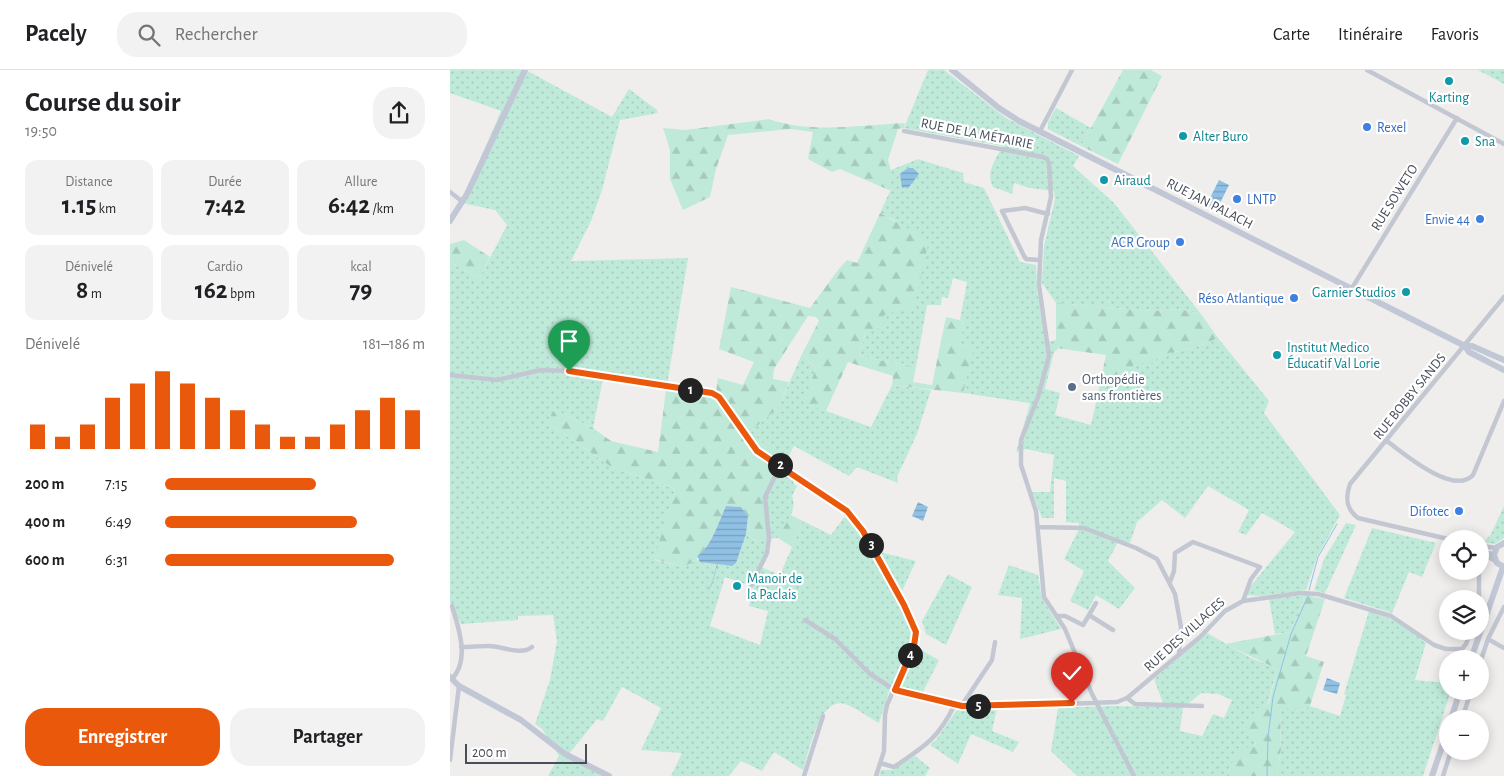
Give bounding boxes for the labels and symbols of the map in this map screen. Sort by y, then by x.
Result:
marker: Karting [1443,75,1455,87]
place label: Karting [1429,91,1469,105]
street label: RUE DE LA MÉTAIRIE [920,113,1035,152]
marker: Rexel [1361,121,1373,133]
place label: Rexel [1377,121,1407,135]
marker: Alter Buro [1177,130,1189,142]
place label: Alter Buro [1193,130,1248,144]
marker: Sna [1459,135,1471,147]
place label: Sna [1475,135,1496,149]
street label: RUE SOWETO [1369,162,1421,233]
marker: Airaud [1098,174,1110,186]
place label: Airaud [1114,174,1151,188]
street label: RUE JAN PALACH [1164,176,1255,232]
marker: LNTP [1231,193,1243,205]
place label: LNTP [1247,193,1276,207]
place label: Envie 44 [1425,213,1470,227]
marker: Envie 44 [1474,213,1486,225]
place label: ACR Group [1111,236,1170,250]
marker: ACR Group [1174,236,1186,248]
place label: Garnier Studios [1312,286,1396,300]
marker: Garnier Studios [1400,286,1412,298]
place label: Réso Atlantique [1198,292,1284,306]
marker: Réso Atlantique [1288,292,1300,304]
pin [548,320,590,371]
place label: Institut Medico Éducatif Val Lorie [1287,341,1380,371]
marker: Institut Medico Éducatif Val Lorie [1271,349,1283,361]
street label: RUE BOBBY SANDS [1371,351,1449,442]
place label: Orthopédie sans frontières [1082,373,1161,403]
pin: 1 [678,378,702,402]
marker: Orthopédie sans frontières [1066,381,1078,393]
pin: 2 [768,452,792,478]
place label: Difotec [1410,505,1450,519]
marker: Difotec [1453,505,1465,517]
pin: 3 [858,532,884,558]
place label: Manoir de la Paclais [747,572,802,602]
marker: Manoir de la Paclais [731,580,743,592]
street label: RUE DES VILLAGES [1142,595,1228,674]
pin: 4 [898,642,922,668]
pin [1051,652,1093,703]
pin: 5 [966,694,990,718]
scale bar [465,741,588,764]

